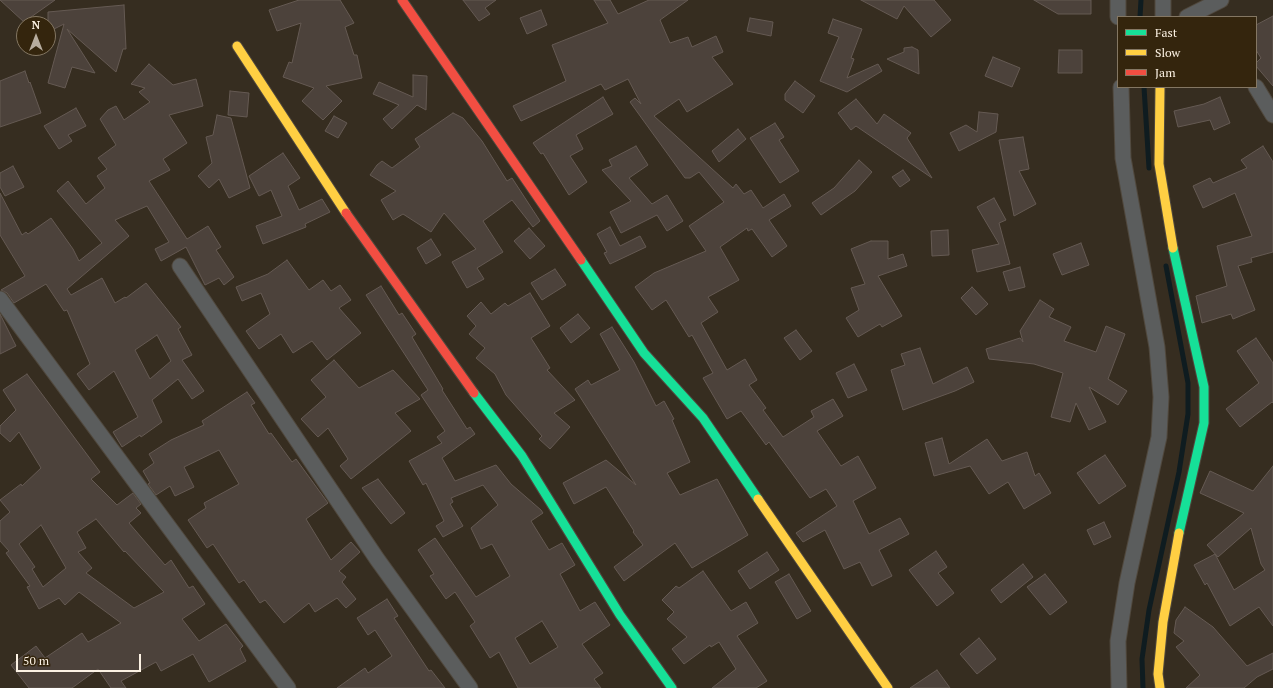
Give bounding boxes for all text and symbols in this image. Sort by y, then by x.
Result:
north arrow [16,16,56,56]
legend [1117,16,1257,88]
text: N [32,18,40,32]
text: Fast [1155,25,1177,40]
text: Slow [1155,45,1180,60]
text: Jam [1155,65,1176,80]
scale bar [18,646,143,672]
text: 50 m [23,653,49,668]

